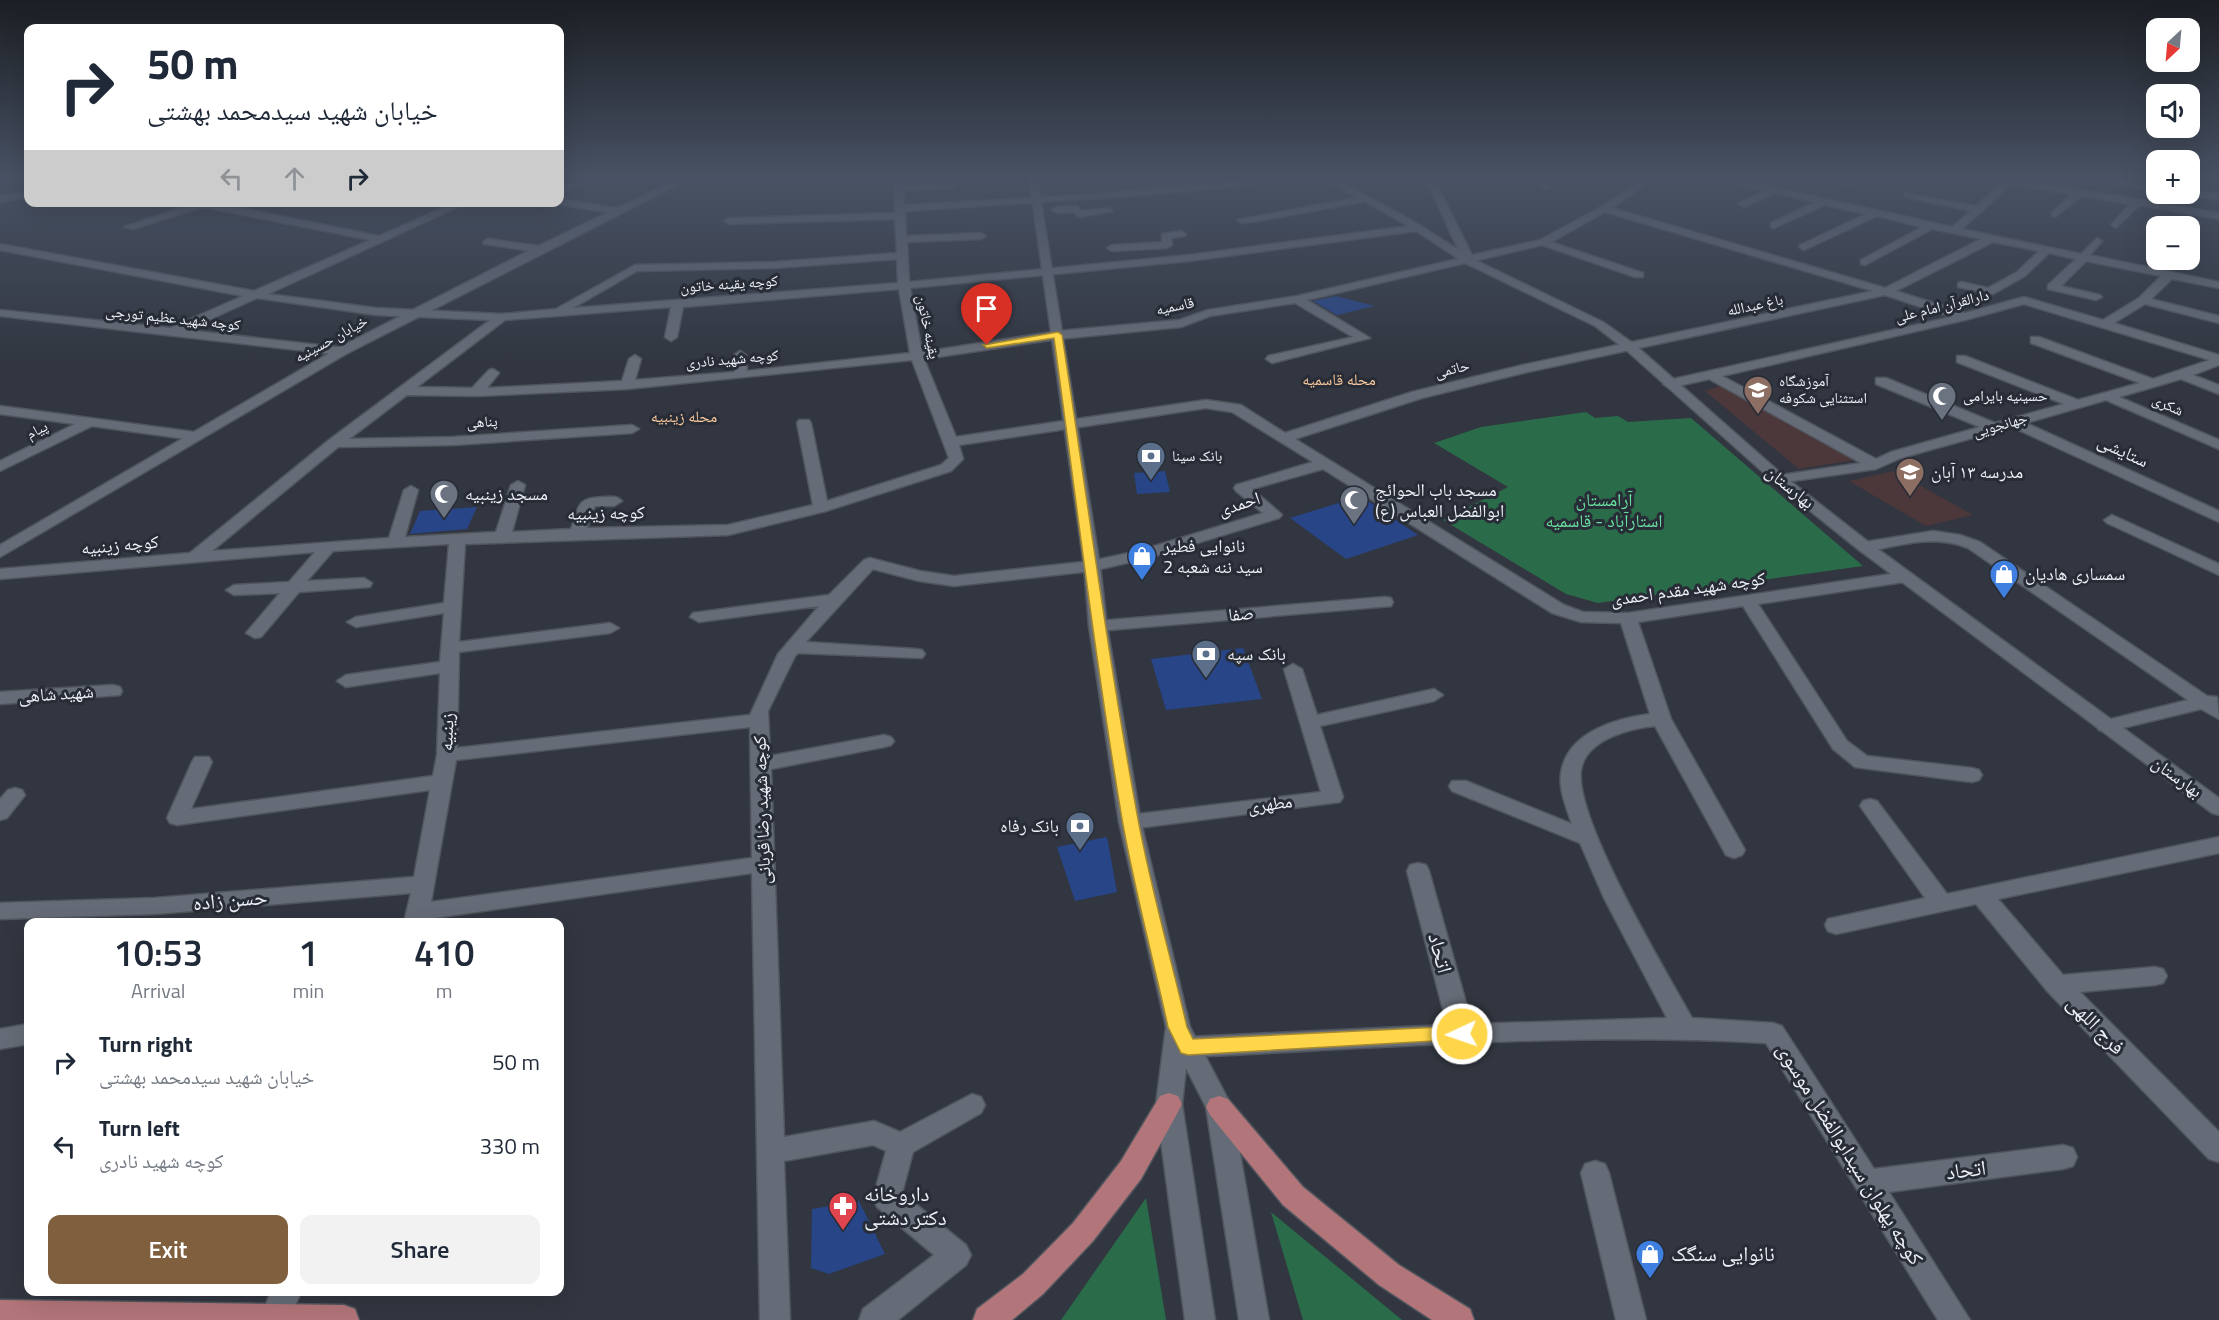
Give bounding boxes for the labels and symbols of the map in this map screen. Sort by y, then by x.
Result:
north arrow [2146,18,2200,72]
street label: کوچه یقینه خاتون [679,269,779,298]
pin [961,283,1012,345]
street label: دارالقرآن امام علی [1892,283,1991,328]
street label: باغ عبدالله [1725,287,1785,322]
street label: قاسمیه [1154,290,1196,321]
street label: یقینه خاتون [910,293,947,361]
street label: کوچه شهید عظیم تورجی [104,299,242,336]
street label: خیابان حسینیه [290,309,372,368]
street label: کوچه شهید نادری [684,343,780,374]
street label: حاتمی [1432,353,1472,384]
district label: محله قاسمیه [1302,367,1376,391]
place label: آموزشگاه استثنایی شکوفه [1779,369,1867,409]
school or university icon: آموزشگاه استثنایی شکوفه [1742,374,1774,416]
mosque icon: حسینیه بایرامی [1926,380,1958,422]
place label: حسینیه بایرامی [1963,384,2048,407]
street label: شکری [2149,388,2188,422]
district label: محله زینبیه [651,404,717,428]
street label: جهانجویی [1970,406,2030,443]
street label: پناهی [466,409,498,434]
street label: پیام [22,414,52,445]
street label: ستایشی [2093,427,2153,474]
bank icon: بانک سینا [1135,440,1167,482]
place label: بانک سینا [1172,444,1222,467]
school or university icon: مدرسه ۱۳ آبان [1894,456,1926,498]
street label: بهارستان [1760,458,1821,515]
place label: مدرسه ۱۳ آبان [1931,458,2023,485]
place label: مسجد باب الحوائج ابوالفضل العباس (ع) [1375,476,1504,524]
mosque icon: مسجد زینبیه [428,478,460,520]
place label: مسجد زینبیه [465,480,548,507]
street label: احمدی [1214,484,1263,523]
mosque icon: مسجد باب الحوائج ابوالفضل العباس (ع) [1338,484,1370,526]
park label: آرامستان استارآباد - قاسمیه [1545,486,1663,534]
street label: کوچه زینبیه [567,498,646,527]
street label: کوچه زینبیه [80,528,160,561]
place label: نانوایی فطیر سید ننه شعبه 2 [1162,532,1263,580]
shop icon: نانوایی فطیر سید ننه شعبه 2 [1126,540,1158,582]
shop icon: سمساری هادیان [1988,558,2020,600]
place label: سمساری هادیان [2025,560,2125,587]
street label: کوچه شهید مقدم احمدی [1609,564,1768,613]
street label: صفا [1227,599,1255,628]
bank icon: بانک سپه [1190,638,1222,680]
place label: بانک سپه [1227,640,1286,667]
street label: شهید شاهی [17,677,95,710]
street label: زینبیه [432,712,461,752]
street label: کوچه شهید رضا قربانی [745,735,778,885]
street label: بهارستان [2146,749,2208,804]
street label: مطهری [1246,787,1294,820]
bank icon: بانک رفاه [1064,810,1096,852]
place label: بانک رفاه [1000,812,1059,839]
street label: حسن زاده [191,880,268,918]
street label: اتحاد [1420,929,1462,976]
street label: فرج اللهی [2060,987,2133,1061]
position arrow [1430,1002,1494,1066]
street label: کوچه پهلوان سیدابوالفضل موسوی [1769,1036,1933,1271]
street label: اتحاد [1944,1151,1988,1187]
place label: داروخانه دکتر دشتی [864,1177,947,1233]
pharmacy icon: داروخانه دکتر دشتی [827,1190,859,1232]
place label: نانوایی سنگک [1671,1237,1775,1269]
shop icon: نانوایی سنگک [1634,1238,1666,1280]

